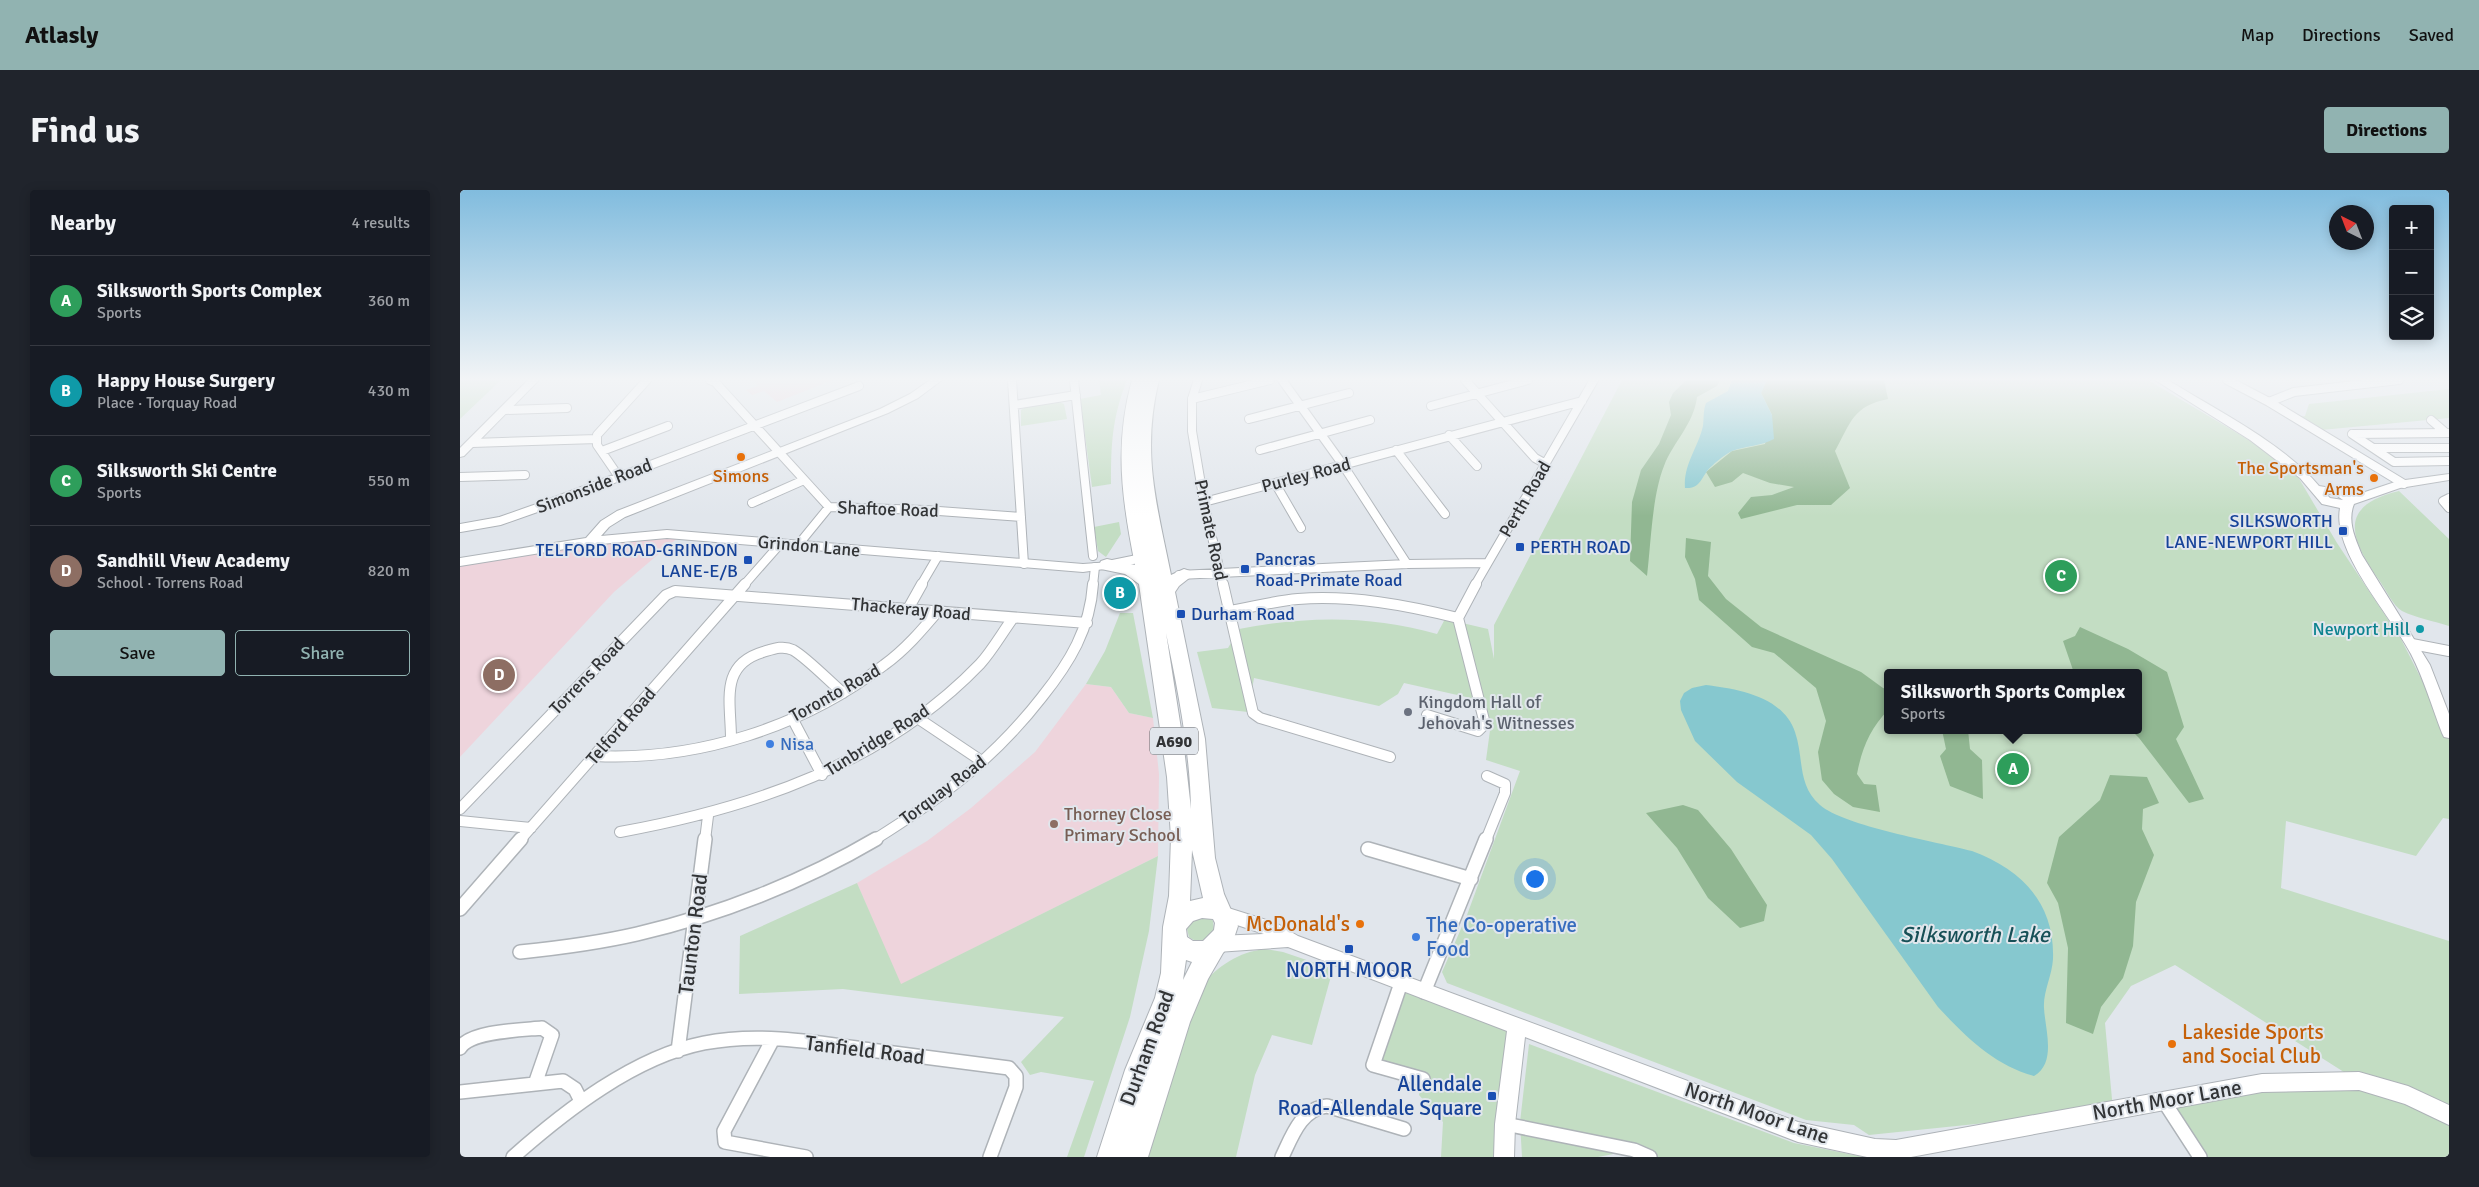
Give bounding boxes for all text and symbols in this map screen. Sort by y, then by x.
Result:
text: Atlasly [25,20,98,50]
text: Map [2241,24,2274,46]
text: Directions [2302,24,2381,46]
text: Saved [2409,24,2454,46]
button: Directions [2324,107,2449,153]
text: Find us [30,109,140,152]
north arrow [2329,205,2374,250]
map controls [2389,205,2434,340]
button: + [2389,205,2434,250]
text: Nearby [50,210,116,236]
text: 4 results [351,213,410,233]
button: − [2389,250,2434,295]
text: Silksworth Sports Complex [97,279,322,303]
text: A [61,291,71,311]
text: 360 m [368,291,410,311]
button: layers [2389,295,2434,340]
text: Sports [97,303,142,323]
text: Happy House Surgery [97,369,275,393]
text: B [61,381,71,401]
text: 430 m [368,381,410,401]
text: Place · Torquay Road [97,393,237,413]
marker: Simons [735,451,747,463]
street label: Purley Road [1259,453,1353,497]
street label: Simonside Road [533,454,655,518]
street label: Perth Road [1494,457,1556,541]
place label: The Sportsman's Arms [2237,457,2364,500]
text: Silksworth Ski Centre [97,459,277,483]
place label: Simons [713,465,769,487]
text: C [61,471,71,491]
text: 550 m [368,471,410,491]
marker: The Sportsman's Arms [2368,472,2380,484]
street label: Primate Road [1190,478,1232,582]
text: Sports [97,483,142,503]
street label: Shaftoe Road [837,496,939,522]
place label: SILKSWORTH LANE-NEWPORT HILL [2165,510,2333,553]
marker: SILKSWORTH LANE-NEWPORT HILL [2337,525,2349,537]
street label: Grindon Lane [757,531,861,561]
place label: PERTH ROAD [1530,536,1631,558]
place label: TELFORD ROAD-GRINDON LANE-E/B [535,539,738,582]
marker: PERTH ROAD [1514,541,1526,553]
place label: Pancras Road-Primate Road [1255,548,1402,591]
text: Sandhill View Academy [97,549,290,573]
marker: TELFORD ROAD-GRINDON LANE-E/B [742,554,754,566]
pin: C [2045,557,2077,595]
text: D [61,561,71,581]
text: 820 m [368,561,410,581]
marker: Pancras Road-Primate Road [1239,563,1251,575]
text: School · Torrens Road [97,573,243,593]
pin: B [1104,574,1136,612]
street label: Thackeray Road [850,593,972,625]
place label: Durham Road [1191,603,1295,625]
marker: Durham Road [1175,608,1187,620]
place label: Newport Hill [2312,618,2410,640]
marker: Newport Hill [2414,623,2426,635]
button: Save [50,630,225,676]
button: Share [235,630,410,676]
street label: Torrens Road [545,633,629,719]
pin: D [483,656,515,694]
street label: Toronto Road [786,659,884,727]
popup [1884,669,2142,734]
text: Silksworth Sports Complex [1901,680,2125,704]
street label: Telford Road [581,683,661,769]
place label: Kingdom Hall of Jehovah's Witnesses [1418,691,1575,734]
street label: Tunbridge Road [821,699,933,781]
text: Sports [1901,704,1945,724]
marker: Kingdom Hall of Jehovah's Witnesses [1402,706,1414,718]
road number: A690 [1150,728,1198,754]
place label: Nisa [780,733,814,755]
marker: Nisa [764,738,776,750]
street label: Torquay Road [896,750,990,830]
pin: A [1997,750,2029,788]
place label: Thorney Close Primary School [1064,803,1181,846]
marker: Thorney Close Primary School [1048,818,1060,830]
your location [1522,866,1548,892]
street label: Taunton Road [673,872,713,996]
place label: McDonald's [1246,911,1350,937]
place label: The Co-operative Food [1426,912,1577,962]
marker: McDonald's [1354,918,1366,930]
water label: Silksworth Lake [1900,921,2051,948]
marker: The Co-operative Food [1410,931,1422,943]
marker: NORTH MOOR [1343,943,1355,955]
place label: NORTH MOOR [1286,957,1412,983]
street label: Durham Road [1114,987,1180,1109]
place label: Lakeside Sports and Social Club [2182,1019,2324,1069]
street label: Tanfield Road [804,1030,926,1070]
marker: Lakeside Sports and Social Club [2166,1038,2178,1050]
place label: Allendale Road-Allendale Square [1278,1071,1482,1121]
street label: North Moor Lane [2090,1074,2244,1126]
street label: North Moor Lane [1681,1076,1833,1150]
marker: Allendale Road-Allendale Square [1486,1090,1498,1102]

